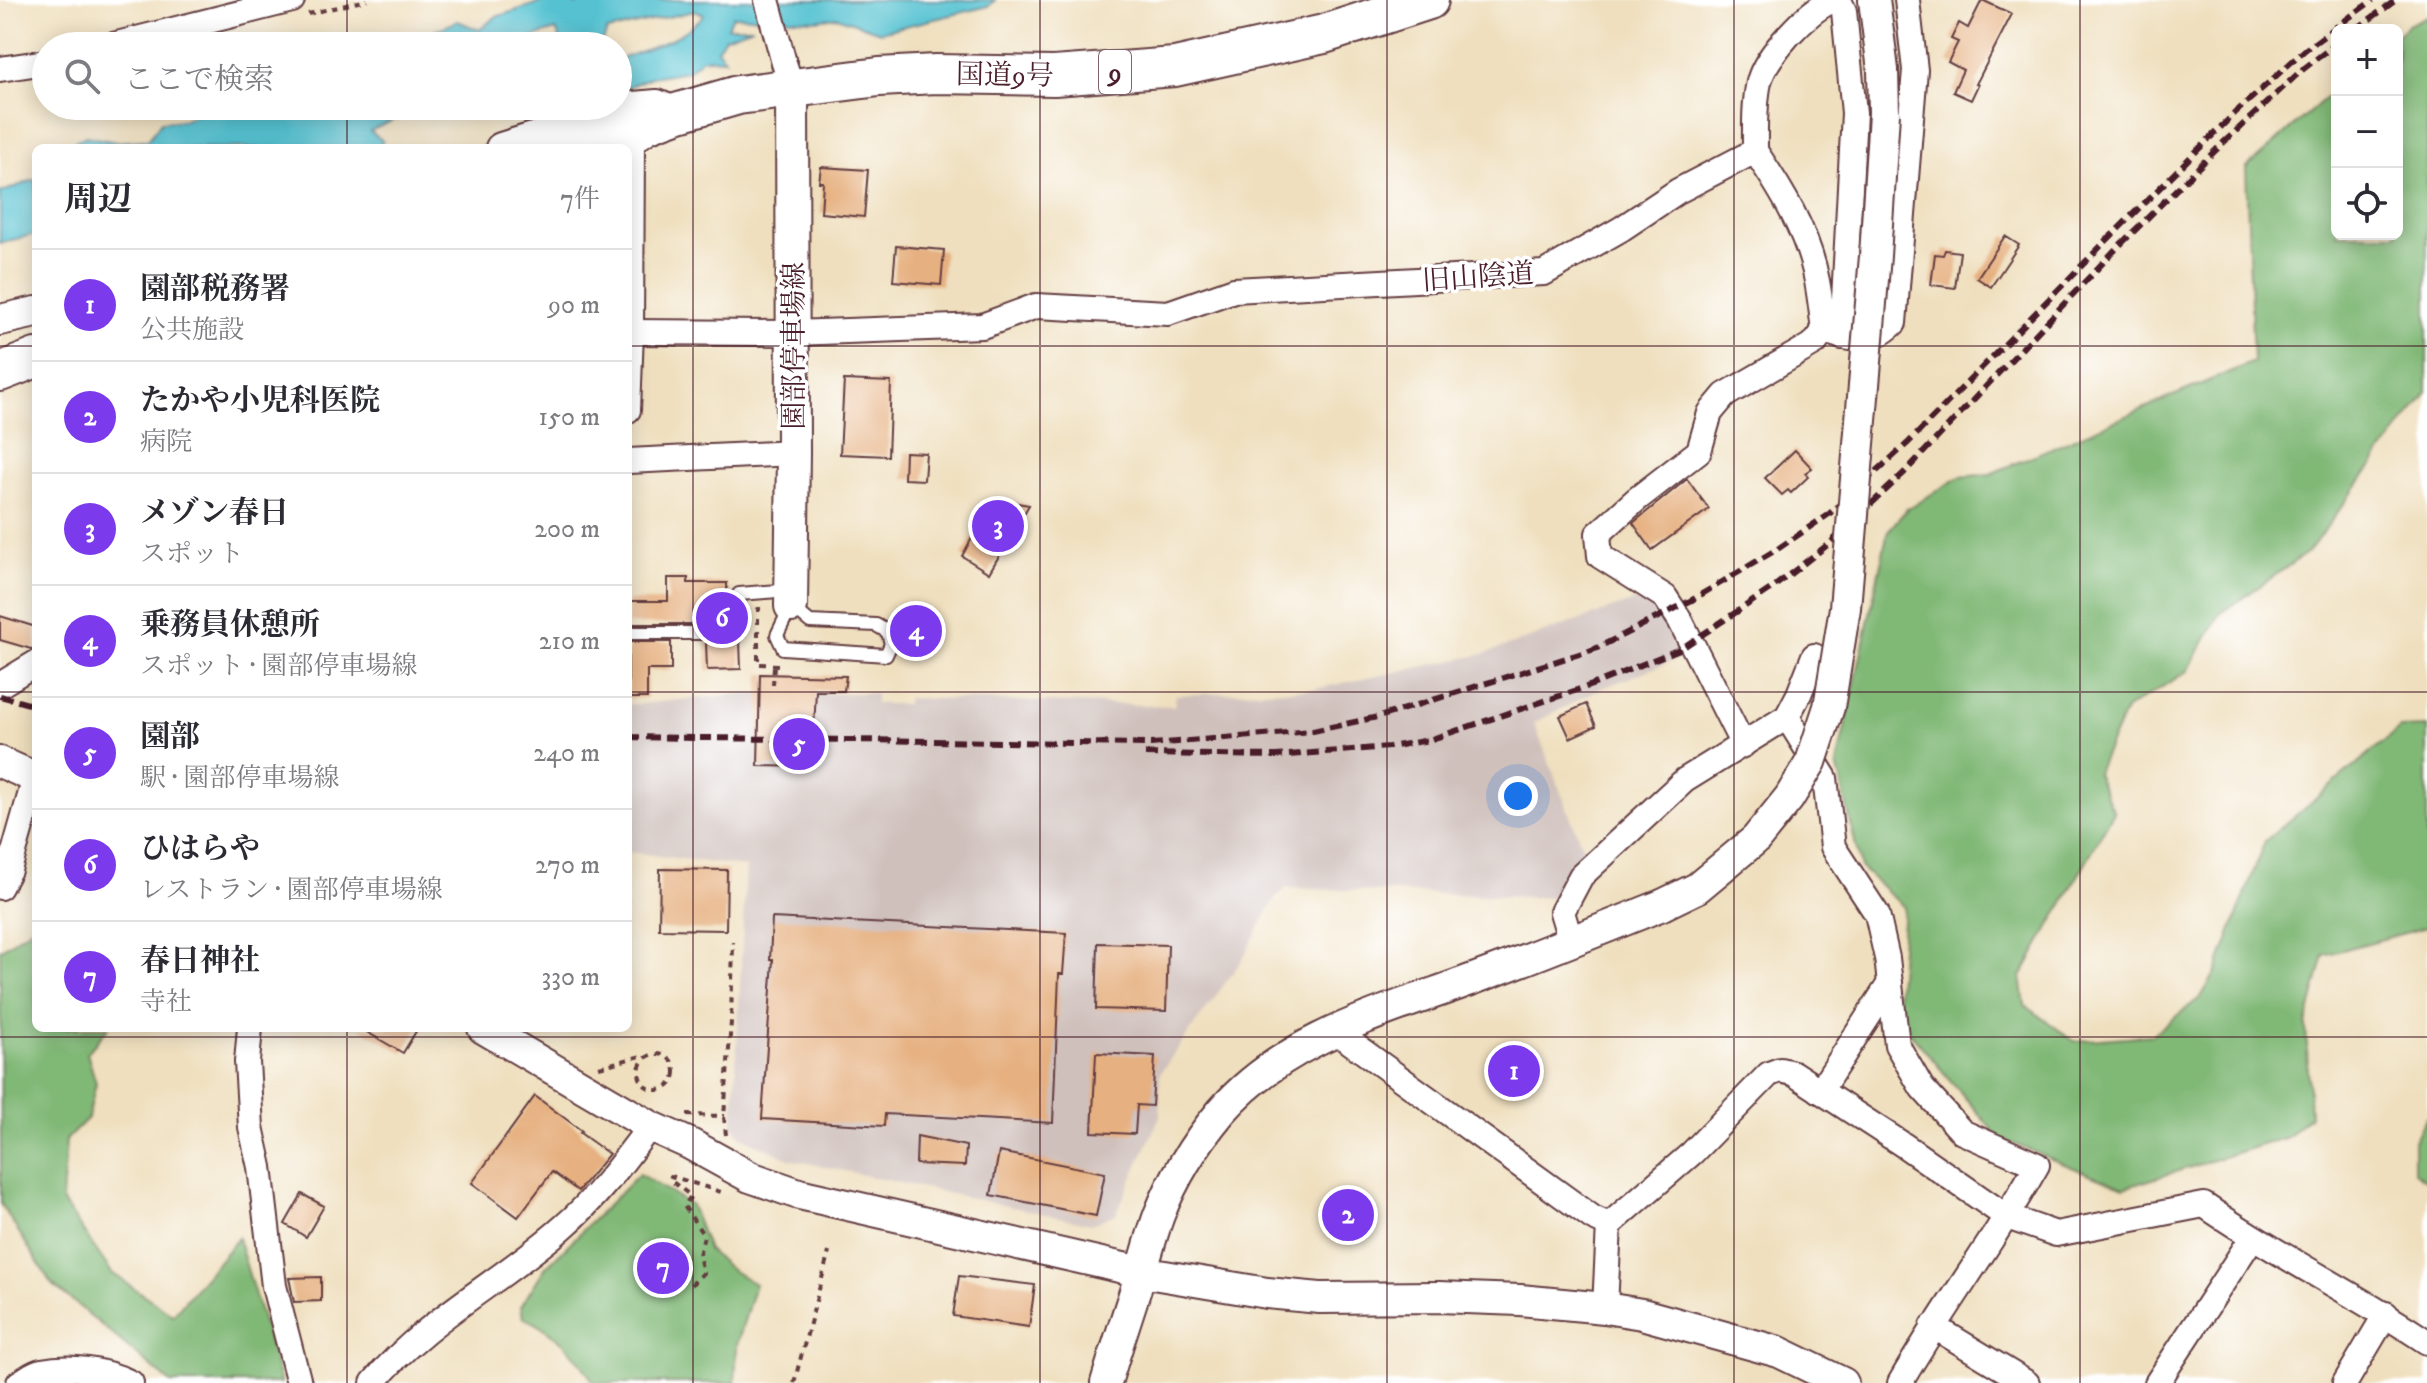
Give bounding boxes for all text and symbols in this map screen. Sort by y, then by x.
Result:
map controls [2331,24,2403,240]
button: + [2331,24,2403,96]
search box [32,32,632,120]
road number: 9 [1099,50,1131,94]
icon: search [60,54,104,98]
street label: 国道9号 [956,57,1054,94]
text: ここで検索 [124,62,274,99]
button: − [2331,96,2403,168]
button: locate [2331,168,2403,240]
text: 周辺 [64,179,132,221]
text: 7件 [560,183,600,216]
street label: 旧山陰道 [1421,256,1535,299]
street label: 園部停車場線 [777,262,812,430]
text: 園部税務署 [140,271,290,308]
text: 1 [85,289,95,322]
text: 90 m [548,289,600,322]
text: 公共施設 [140,314,244,347]
text: たかや小児科医院 [140,383,380,420]
text: 2 [84,401,96,434]
text: 150 m [539,401,600,434]
text: 病院 [140,426,192,459]
text: メゾン春日 [140,495,289,532]
pin: 3 [972,496,1024,556]
text: 3 [85,513,95,546]
text: 200 m [534,513,600,546]
text: スポット [140,538,244,571]
pin: 6 [696,588,748,648]
pin: 4 [890,601,942,661]
text: 乗務員休憩所 [140,607,320,644]
text: 4 [83,625,97,658]
text: 210 m [539,625,600,658]
text: スポット · 園部停車場線 [140,650,417,683]
pin: 5 [773,714,825,774]
text: 園部 [140,719,200,756]
text: 5 [84,737,96,770]
text: 240 m [533,737,600,770]
text: 駅 · 園部停車場線 [140,762,339,795]
your location [1498,776,1538,816]
text: ひはらや [140,831,260,868]
text: 6 [83,849,97,882]
text: 270 m [535,849,600,882]
text: レストラン · 園部停車場線 [140,874,443,907]
text: 春日神社 [140,943,260,980]
text: 7 [83,961,97,994]
text: 330 m [542,961,600,994]
text: 寺社 [140,986,192,1019]
pin: 1 [1488,1041,1540,1101]
pin: 2 [1322,1185,1374,1245]
pin: 7 [637,1238,689,1298]

